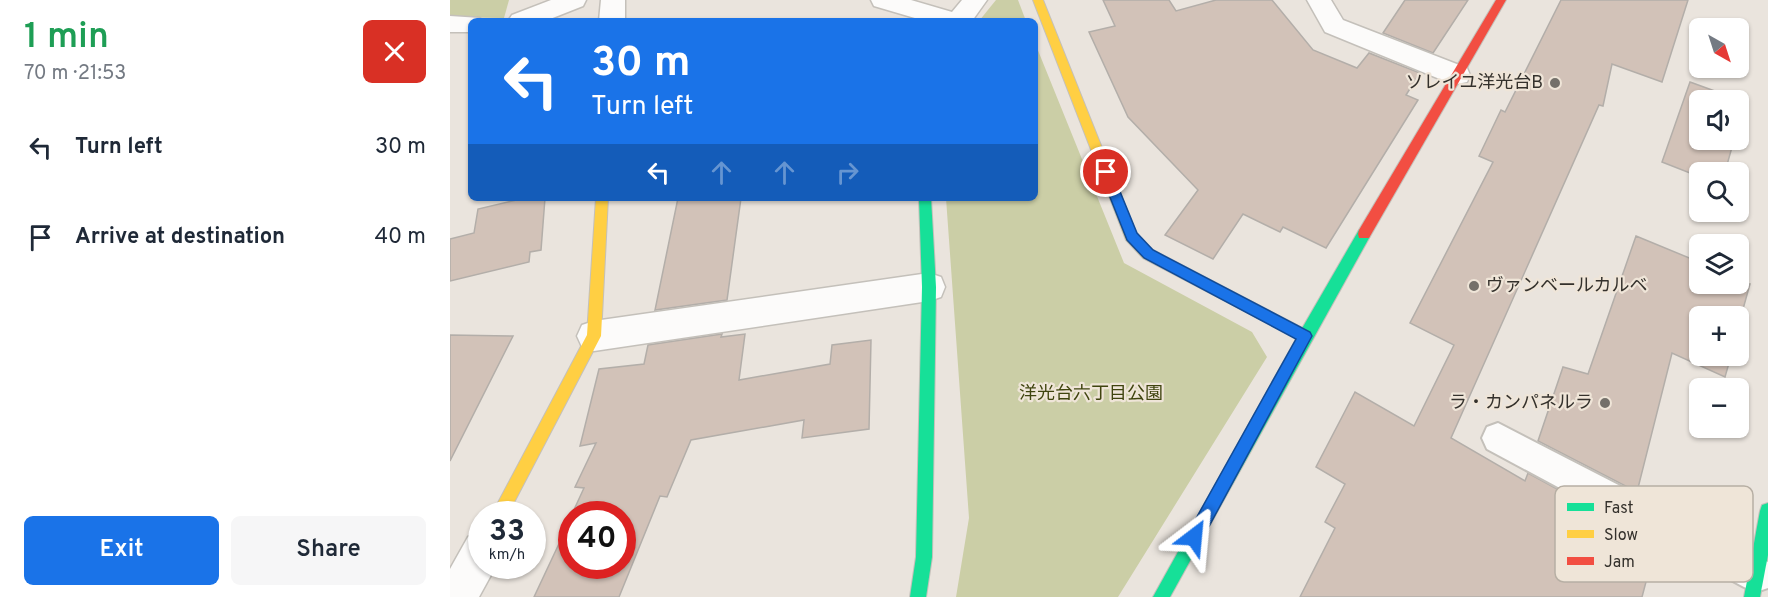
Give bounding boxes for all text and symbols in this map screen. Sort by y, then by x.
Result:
text: 1 min [24,15,109,61]
north arrow [1689,18,1749,78]
map controls [1689,18,1749,438]
button: close [363,20,426,83]
text: 30 m [591,38,690,91]
icon: left [492,42,570,120]
text: 70 m · 21:53 [24,61,126,87]
place label: ソレイユ洋光台B [1406,72,1543,95]
marker: ソレイユ洋光台B [1548,76,1562,90]
text: Turn left [591,90,693,124]
button: sound [1689,90,1749,150]
icon: left [24,131,57,164]
text: Turn left [75,134,163,161]
text: 30 m [375,134,426,161]
pin [1080,146,1131,197]
icon: arrive [1089,155,1122,188]
icon: left [642,156,675,189]
icon: ahead [705,156,738,189]
icon: ahead [768,156,801,189]
icon: right [831,156,864,189]
button: search [1689,162,1749,222]
icon: arrive [24,221,57,254]
text: Arrive at destination [75,224,285,251]
text: 40 m [374,224,426,251]
button: layers [1689,234,1749,294]
place label: ヴァンベールカルベ [1486,275,1647,298]
marker: ヴァンベールカルベ [1467,279,1481,293]
button: + [1689,306,1749,366]
button: − [1689,378,1749,438]
park label: 洋光台六丁目公園 [1019,383,1163,406]
place label: ラ・カンパネルラ [1449,392,1593,415]
marker: ラ・カンパネルラ [1598,396,1612,410]
legend [1555,486,1753,582]
text: Fast [1604,499,1634,519]
speed limit sign: 40 [558,501,636,579]
position arrow [1162,505,1226,569]
text: 33 [489,514,525,551]
button: Exit [24,516,219,585]
button: Share [231,516,426,585]
text: Slow [1604,526,1638,546]
text: km/h [489,546,525,565]
text: Jam [1604,553,1635,573]

